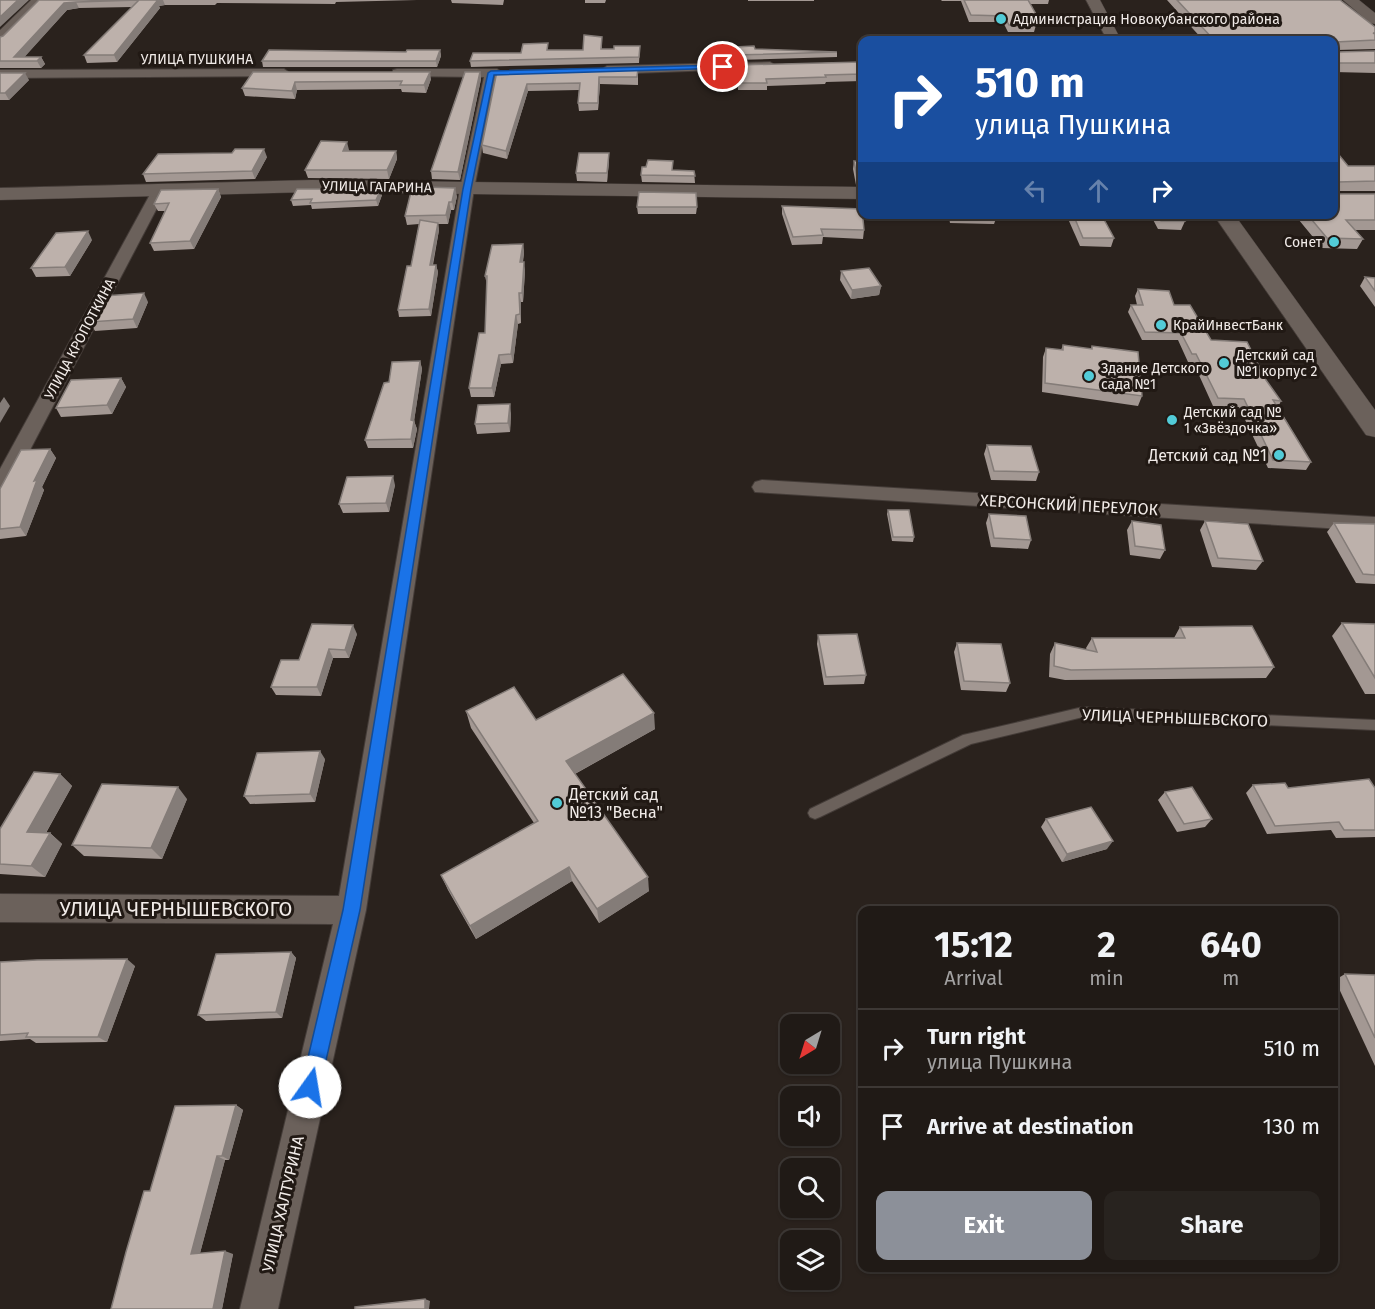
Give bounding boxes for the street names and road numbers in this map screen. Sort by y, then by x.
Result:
street label: УЛИЦА ПУШКИНА [141,51,253,68]
street label: УЛИЦА ГАГАРИНА [322,178,432,196]
street label: УЛИЦА КРОПОТКИНА [41,276,119,402]
street label: ХЕРСОНСКИЙ ПЕРЕУЛОК [980,491,1159,519]
street label: УЛИЦА ЧЕРНЫШЕВСКОГО [1082,705,1268,731]
street label: УЛИЦА ЧЕРНЫШЕВСКОГО [60,897,292,921]
street label: УЛИЦА ХАЛТУРИНА [258,1133,308,1274]

